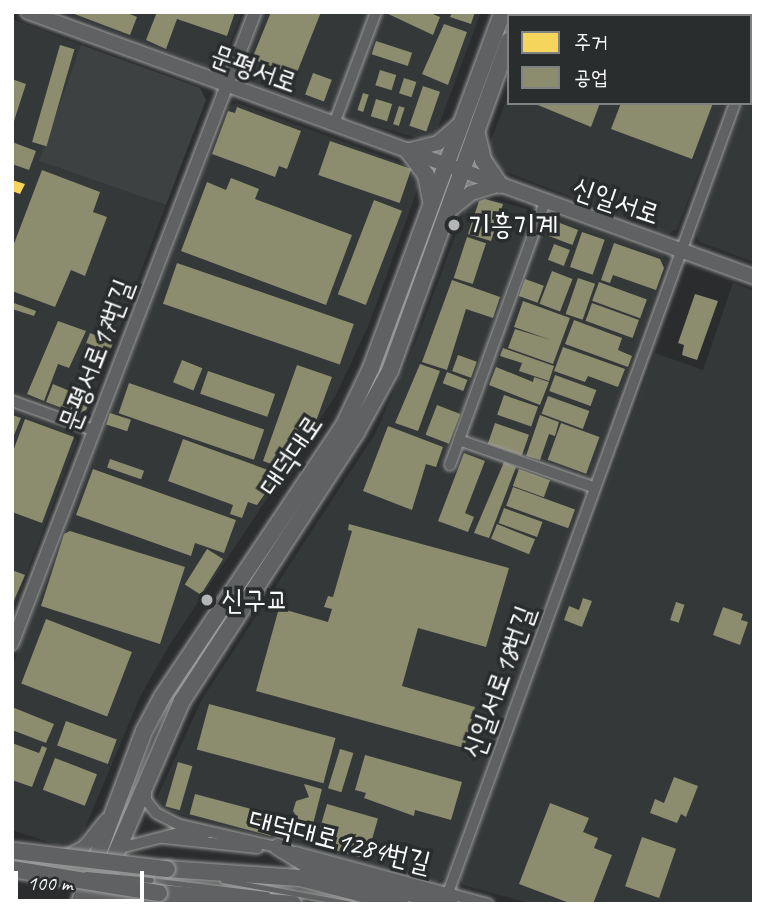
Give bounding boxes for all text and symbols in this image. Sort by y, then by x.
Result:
legend [507,14,752,105]
text: 주거 [574,29,608,55]
street label: 문평서로 [206,38,302,100]
text: 공업 [574,64,608,90]
street label: 신일서로 [568,170,664,232]
place label: 기흥기계 [468,208,558,242]
marker: 기흥기계 [446,217,462,233]
street label: 문평서로17번길 [52,274,140,436]
street label: 대덕대로 [252,408,330,502]
place label: 신구교 [221,583,289,617]
marker: 신구교 [199,592,215,608]
street label: 신일서로18번길 [456,601,542,763]
street label: 대덕대로1284번길 [246,802,434,880]
scale bar [18,856,147,900]
text: 100 m [27,870,72,896]

